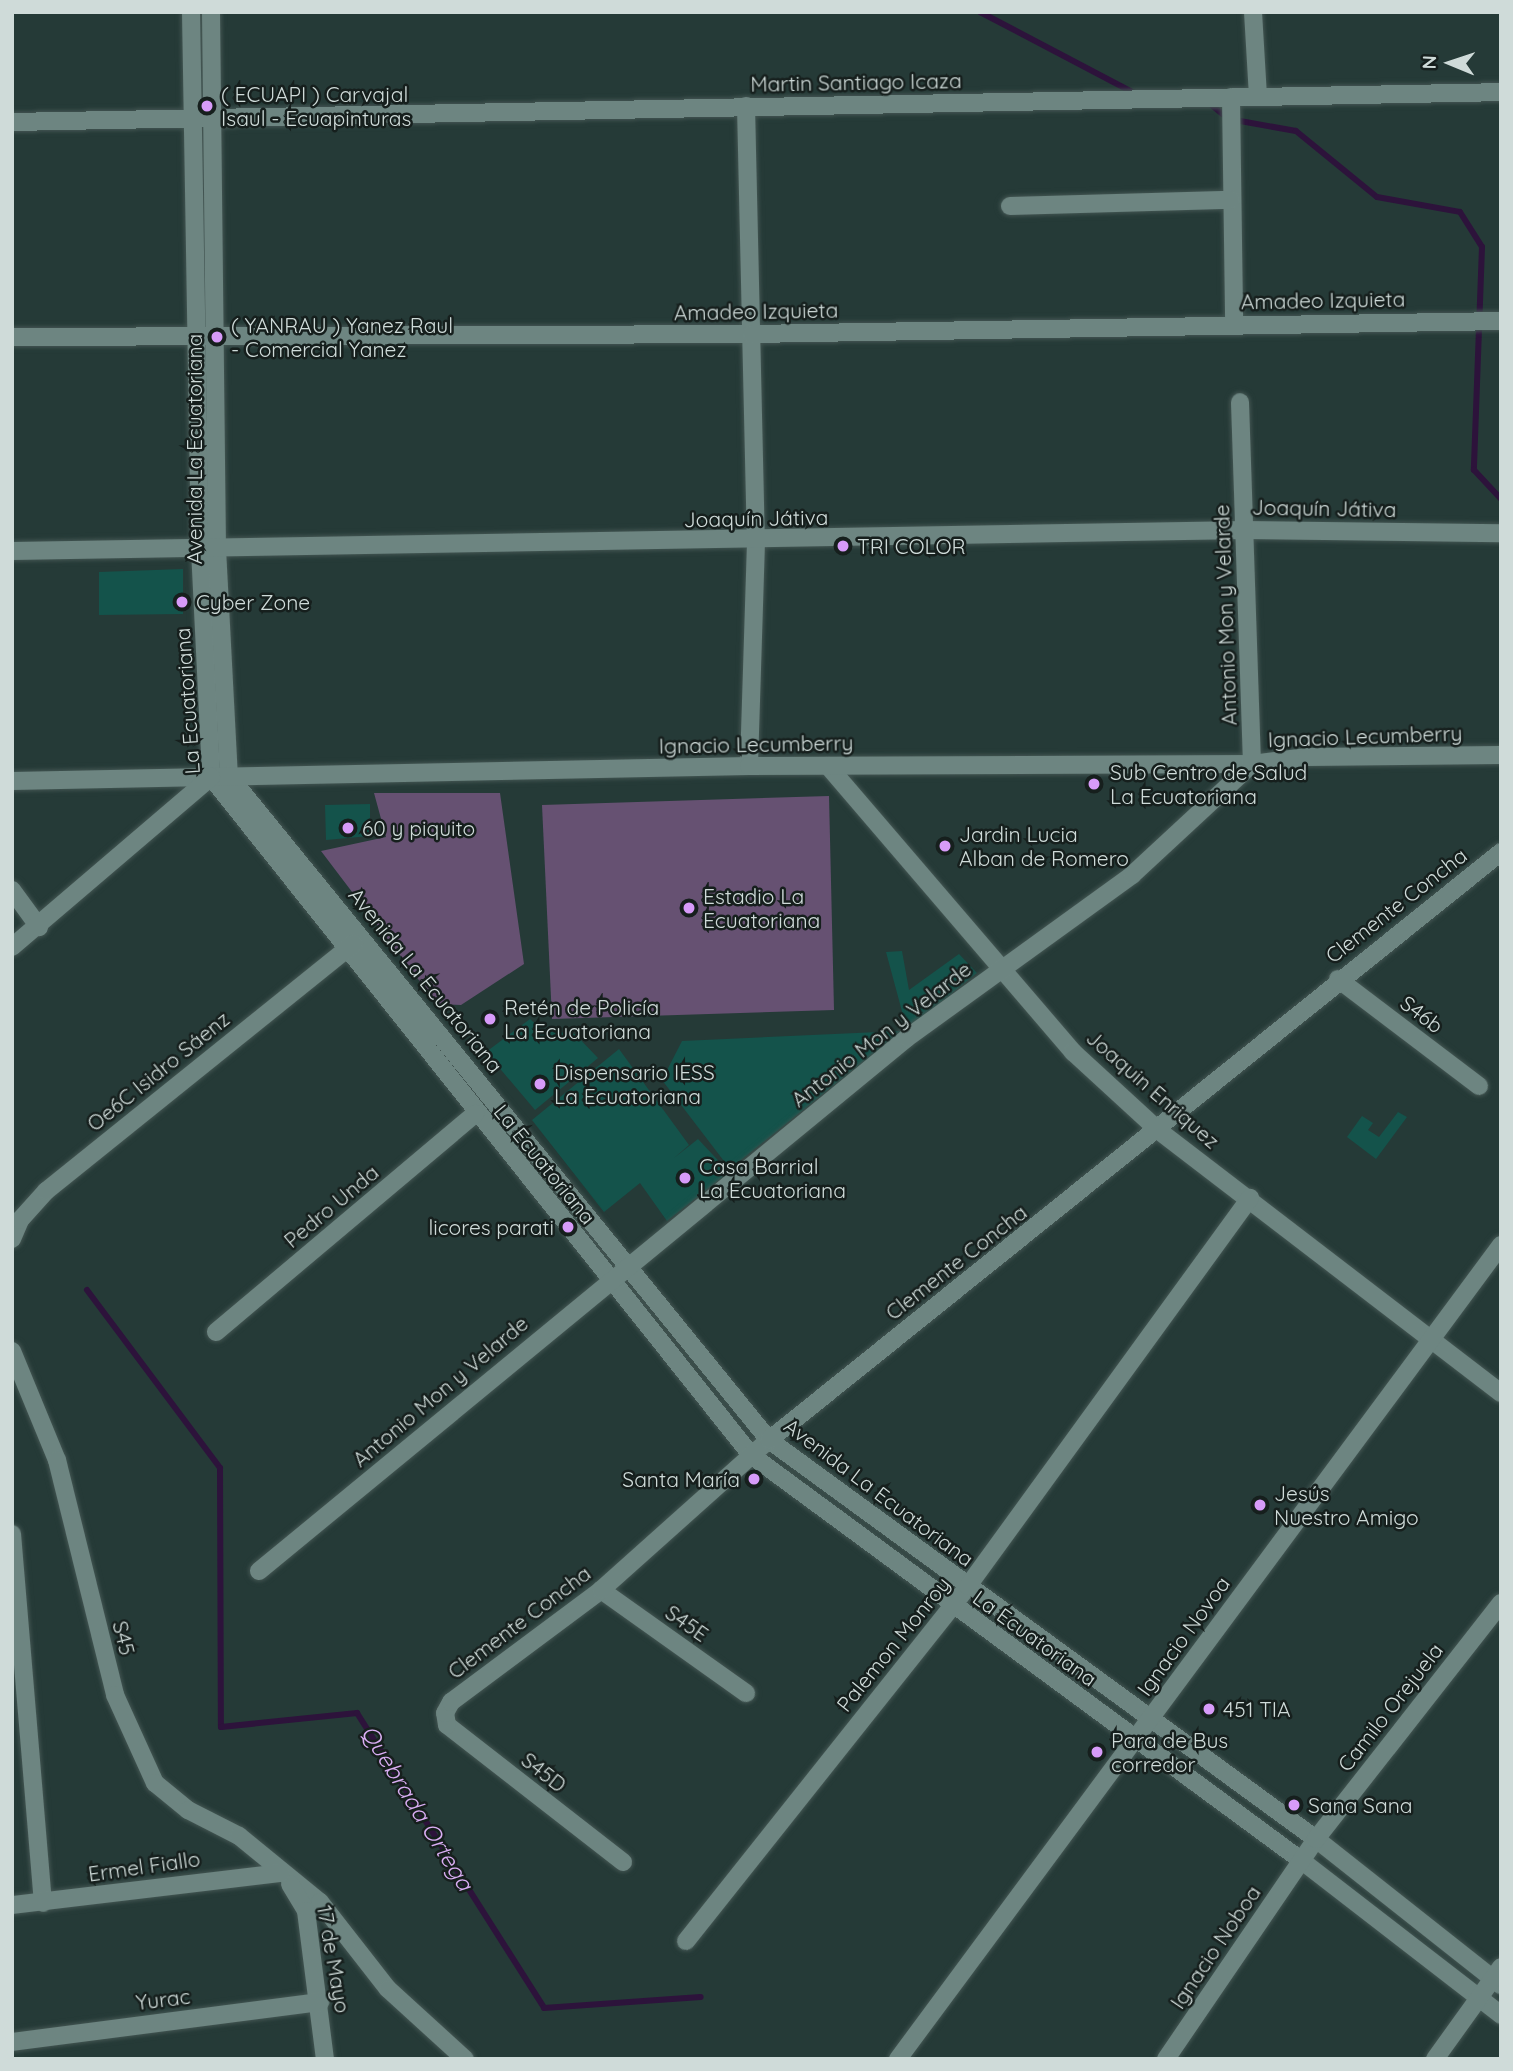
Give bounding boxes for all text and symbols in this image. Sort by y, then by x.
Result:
north arrow [1415,28,1485,98]
text: N [1417,55,1441,70]
street label: Martin Santiago Icaza [750,68,962,96]
place label: ( ECUAPI ) Carvajal Isaul - Ecuapinturas [221,81,411,131]
marker: ( ECUAPI ) Carvajal Isaul - Ecuapinturas [199,98,215,114]
street label: Amadeo Izquieta [1241,286,1405,314]
street label: Amadeo Izquieta [674,297,838,325]
place label: ( YANRAU ) Yanez Raul - Comercial Yanez [231,312,453,362]
marker: ( YANRAU ) Yanez Raul - Comercial Yanez [209,329,225,345]
street label: Avenida La Ecuatoriana [181,334,207,564]
street label: Joaquín Játiva [1251,494,1397,522]
street label: Joaquín Játiva [683,504,829,532]
street label: Antonio Mon y Velarde [1209,504,1241,726]
place label: TRI COLOR [857,533,966,559]
marker: TRI COLOR [835,538,851,554]
place label: Cyber Zone [196,589,310,615]
marker: Cyber Zone [174,594,190,610]
street label: La Ecuatoriana [169,627,205,775]
street label: Ignacio Lecumberry [1267,720,1463,752]
street label: Ignacio Lecumberry [658,730,854,758]
place label: Sub Centro de Salud La Ecuatoriana [1110,759,1307,809]
marker: Sub Centro de Salud La Ecuatoriana [1084,774,1104,794]
place label: 60 y piquito [362,815,475,841]
marker: 60 y piquito [340,820,356,836]
place label: Jardin Lucia Alban de Romero [959,821,1129,871]
marker: Jardin Lucia Alban de Romero [937,838,953,854]
street label: Clemente Concha [1320,842,1472,968]
street label: Avenida La Ecuatoriana [344,882,508,1078]
place label: Estadio La Ecuatoriana [703,883,820,933]
marker: Estadio La Ecuatoriana [681,900,697,916]
street label: Antonio Mon y Velarde [786,956,976,1112]
street label: S46b [1396,990,1448,1038]
place label: Retén de Policía La Ecuatoriana [504,994,659,1044]
street label: Oe6C Isidro Sáenz [82,1006,234,1136]
marker: Retén de Policía La Ecuatoriana [482,1011,498,1027]
street label: Joaquin Enriquez [1081,1024,1225,1154]
place label: Dispensario IESS La Ecuatoriana [554,1059,715,1109]
marker: Dispensario IESS La Ecuatoriana [532,1076,548,1092]
street label: La Ecuatoriana [489,1099,601,1229]
place label: Casa Barrial La Ecuatoriana [699,1153,846,1203]
street label: Pedro Unda [279,1159,383,1253]
marker: Casa Barrial La Ecuatoriana [677,1170,693,1186]
street label: Clemente Concha [880,1199,1032,1325]
place label: licores parati [428,1214,554,1240]
marker: licores parati [560,1219,576,1235]
street label: Antonio Mon y Velarde [347,1310,533,1472]
street label: Avenida La Ecuatoriana [779,1413,979,1571]
place label: Santa María [622,1466,740,1492]
marker: Santa María [746,1471,762,1487]
place label: Jesús Nuestro Amigo [1274,1480,1419,1530]
marker: Jesús Nuestro Amigo [1252,1497,1268,1513]
street label: Clemente Concha [443,1560,595,1684]
street label: Ignacio Novoa [1131,1571,1235,1701]
street label: Palemon Monroy [831,1572,955,1716]
street label: La Ecuatoriana [968,1585,1102,1691]
street label: S45E [661,1599,713,1647]
street label: S45 [108,1618,140,1658]
street label: Camilo Orejuela [1332,1638,1448,1776]
place label: 451 TIA [1223,1696,1291,1722]
marker: 451 TIA [1201,1701,1217,1717]
water label: Quebrada Ortega [355,1720,479,1896]
place label: Para de Bus corredor [1111,1727,1228,1777]
marker: Para de Bus corredor [1089,1744,1105,1760]
street label: S45D [517,1747,571,1797]
place label: Sana Sana [1308,1792,1413,1818]
marker: Sana Sana [1286,1797,1302,1813]
street label: Ermel Fiallo [86,1846,202,1886]
street label: Ignacio Noboa [1165,1881,1265,2013]
street label: 17 de Mayo [312,1903,356,2015]
street label: Yurac [134,1983,192,2015]

